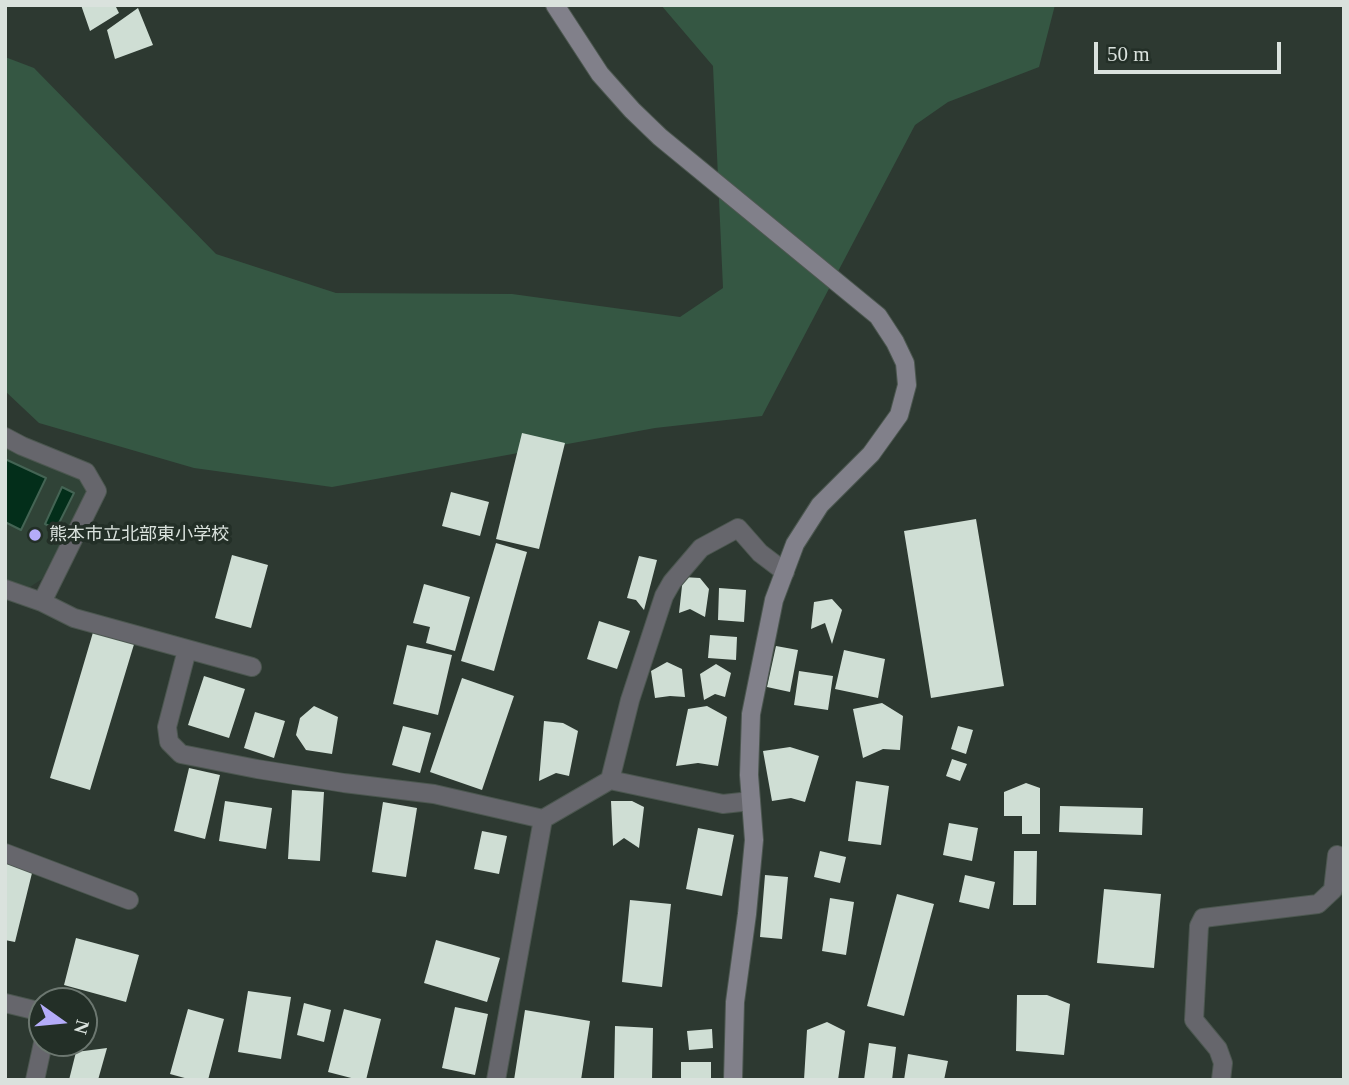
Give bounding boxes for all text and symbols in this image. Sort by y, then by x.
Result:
scale bar [1097,28,1284,72]
text: 50 m [1107,42,1150,66]
place label: 熊本市立北部東小学校 [49,524,229,546]
marker: 熊本市立北部東小学校 [27,527,43,543]
north arrow [28,987,98,1057]
text: N [70,1018,94,1036]

